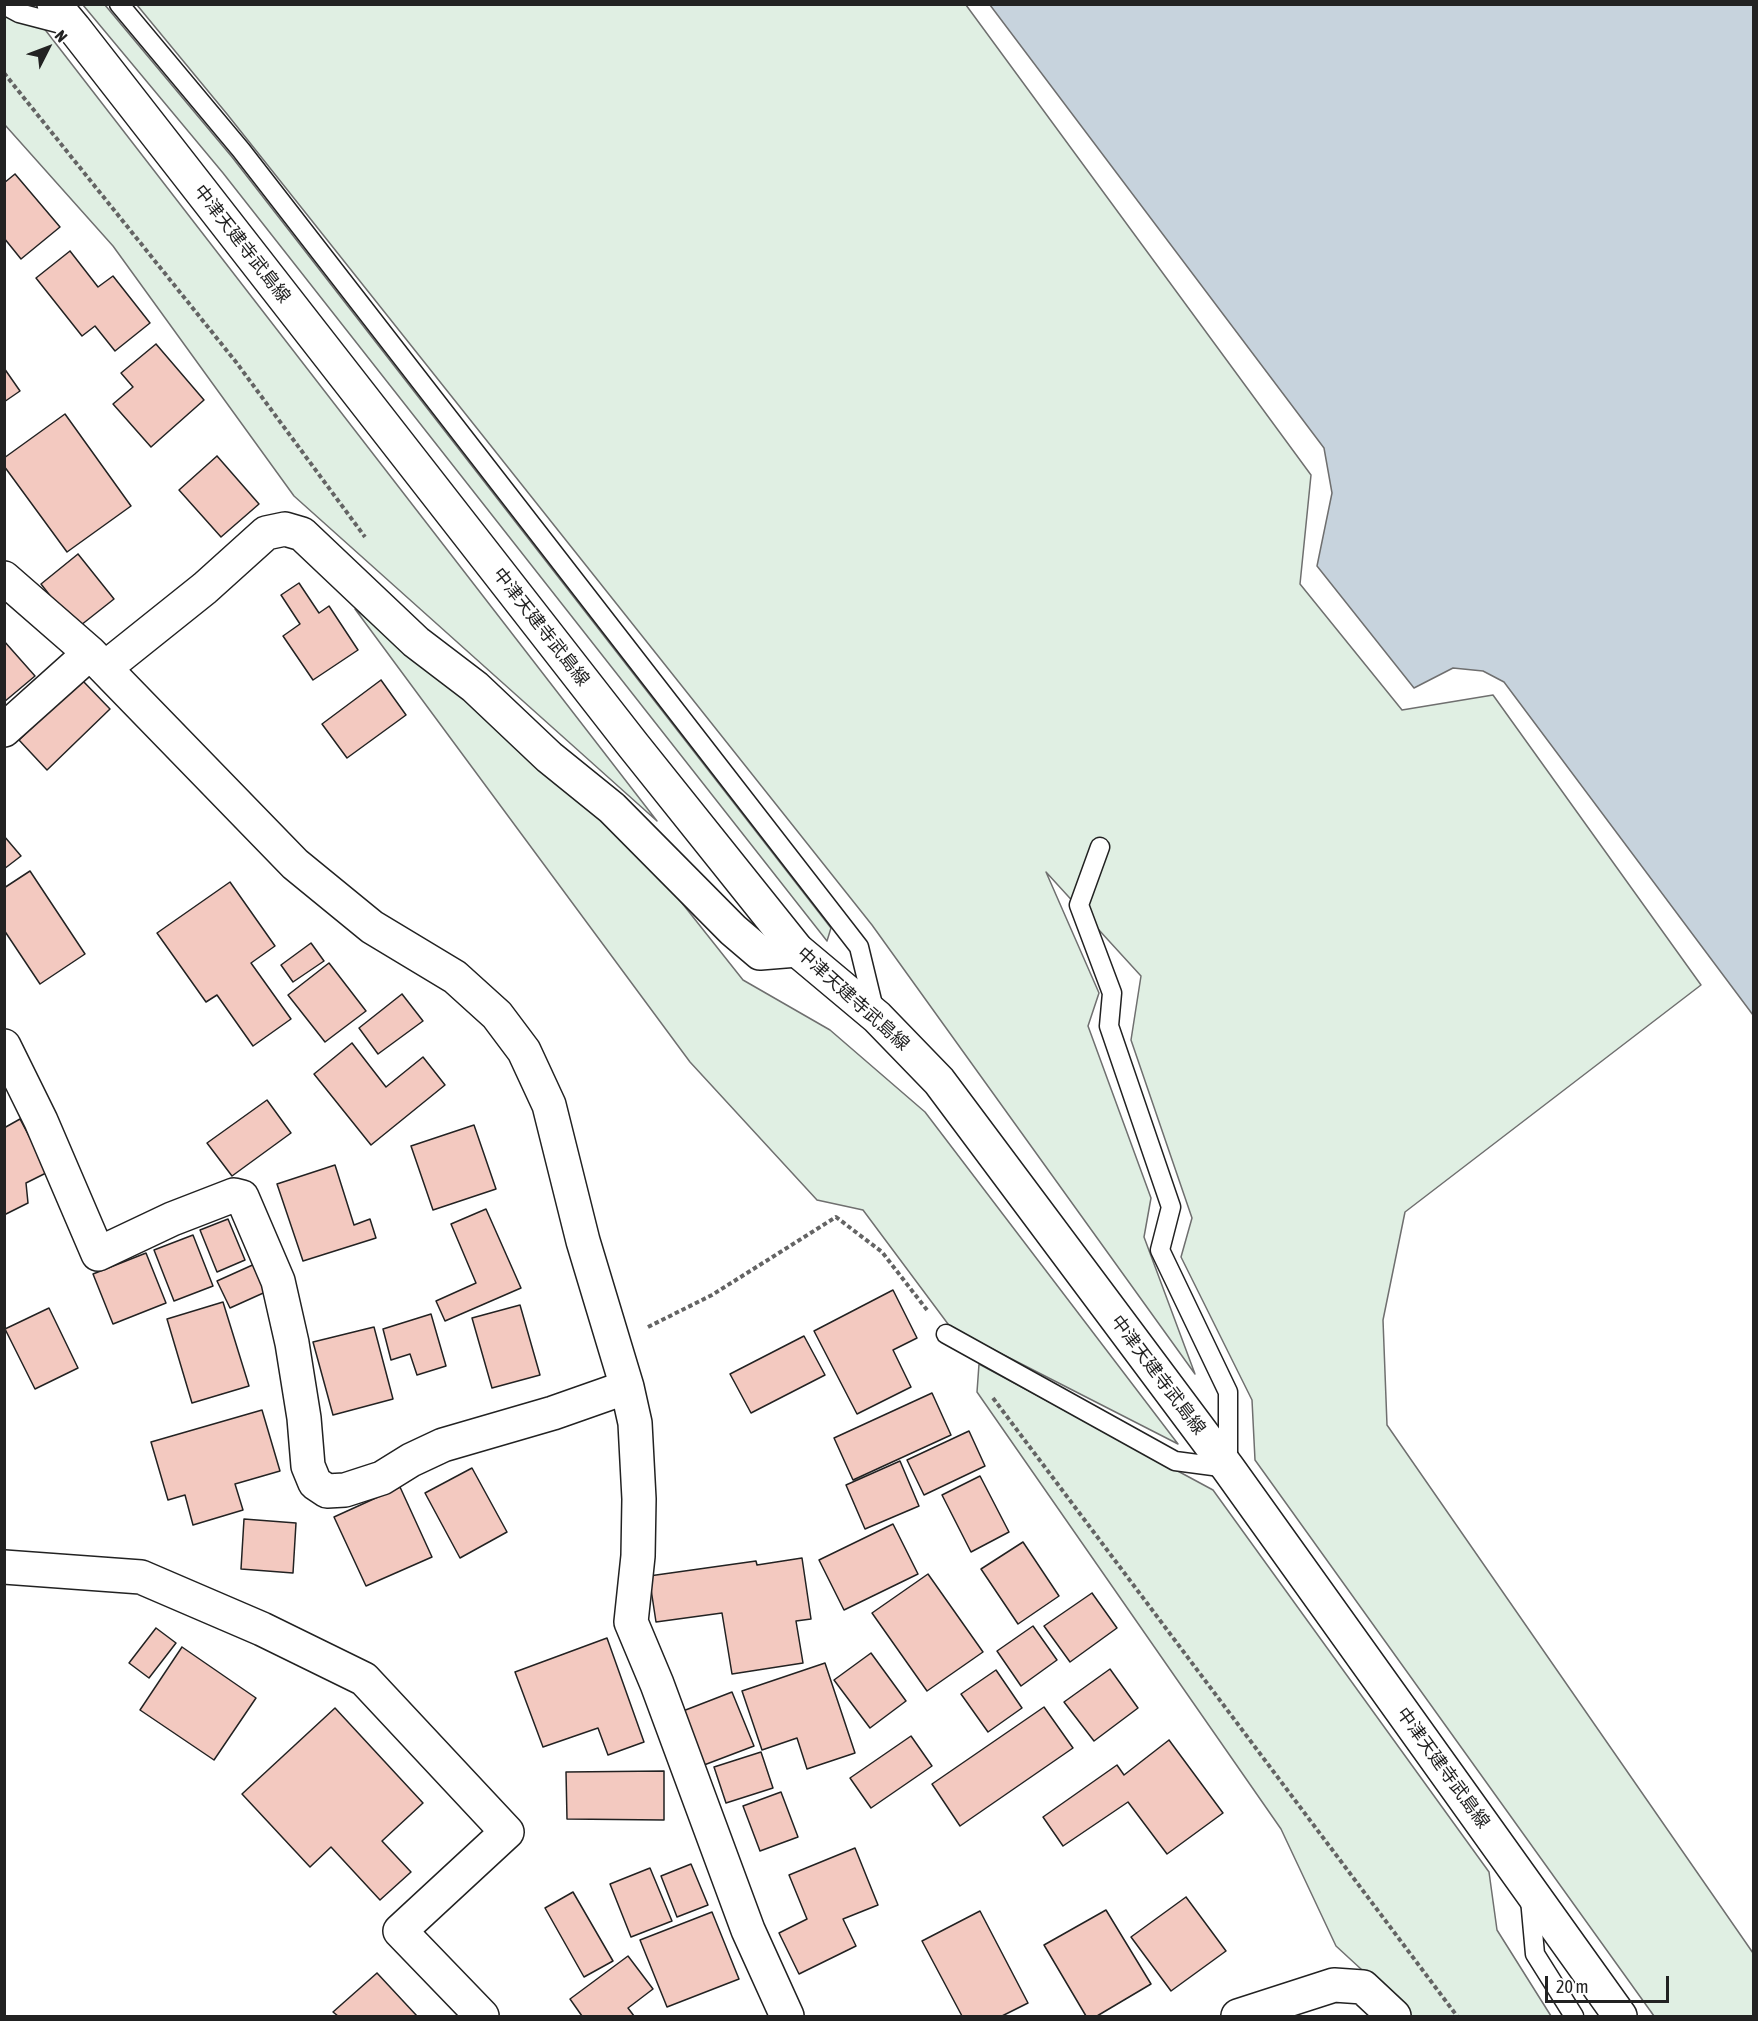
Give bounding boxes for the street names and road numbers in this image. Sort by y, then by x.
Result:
street label: 中津天建寺武島線 [189,181,295,307]
street label: 中津天建寺武島線 [488,564,594,690]
street label: 中津天建寺武島線 [792,943,914,1055]
street label: 中津天建寺武島線 [1106,1311,1210,1439]
street label: 中津天建寺武島線 [1392,1703,1494,1833]

